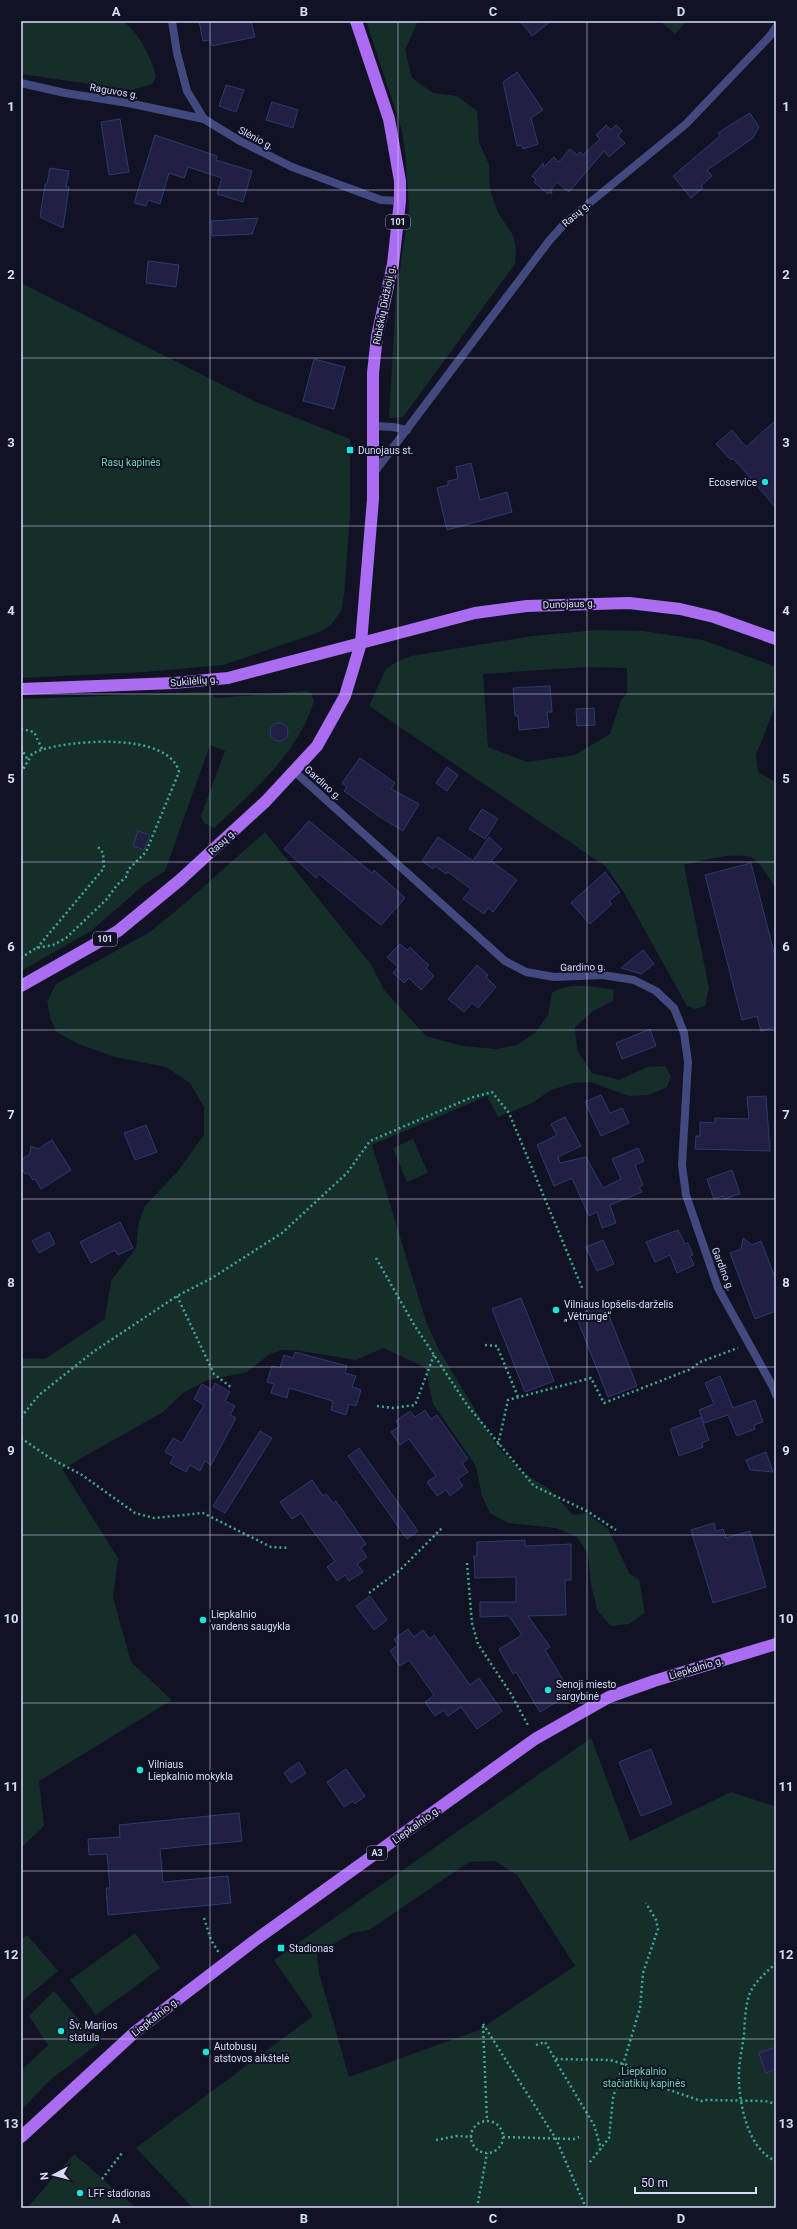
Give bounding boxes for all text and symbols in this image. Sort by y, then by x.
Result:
text: A [112,4,121,19]
text: B [300,4,308,19]
text: C [489,4,498,19]
text: D [677,4,685,19]
street label: Raguvos g. [89,81,139,101]
text: 1 [7,99,15,114]
text: 1 [782,99,790,114]
street label: Slėnio g. [237,124,275,152]
street label: Rasų g. [560,199,592,229]
road number: 101 [386,215,410,229]
street label: Ribiškių Didžioji g. [371,264,397,346]
text: 2 [7,267,15,282]
text: 2 [782,267,790,282]
text: 3 [7,435,15,450]
text: 3 [782,435,790,450]
marker: Dunojaus st. [345,445,355,455]
place label: Dunojaus st. [358,445,413,456]
park label: Rasų kapinės [101,457,161,468]
place label: Ecoservice [709,477,757,488]
marker: Ecoservice [760,477,770,487]
street label: Dunojaus g. [543,598,595,610]
text: 4 [7,603,15,618]
text: 4 [782,603,790,618]
street label: Sukilėlių g. [170,673,218,689]
street label: Gardino g. [302,764,344,802]
text: 5 [7,771,15,786]
text: 5 [782,771,790,786]
street label: Rasų g. [206,827,238,857]
road number: 101 [93,932,117,946]
text: 6 [7,939,15,954]
text: 6 [782,939,790,954]
street label: Gardino g. [560,961,606,973]
text: 7 [7,1107,15,1122]
text: 7 [782,1107,790,1122]
street label: Gardino g. [710,1246,736,1292]
text: 8 [7,1275,15,1290]
text: 8 [782,1275,790,1290]
place label: Vilniaus lopšelis-darželis „Vėtrungė“ [564,1299,673,1322]
marker: Vilniaus lopšelis-darželis „Vėtrungė“ [551,1305,561,1315]
text: 9 [7,1443,15,1458]
text: 9 [782,1443,790,1458]
place label: Liepkalnio vandens saugykla [211,1609,290,1632]
text: 10 [4,1611,18,1626]
text: 10 [779,1611,793,1626]
marker: Liepkalnio vandens saugykla [198,1615,208,1625]
street label: Liepkalnio g. [668,1655,724,1681]
place label: Senoji miesto sargybinė [556,1679,617,1702]
marker: Senoji miesto sargybinė [543,1685,553,1695]
place label: Vilniaus Liepkalnio mokykla [148,1759,233,1782]
marker: Vilniaus Liepkalnio mokykla [135,1765,145,1775]
text: 11 [4,1779,18,1794]
text: 11 [779,1779,793,1794]
street label: Liepkalnio g. [390,1804,442,1846]
road number: A3 [367,1846,387,1860]
marker: Stadionas [276,1943,286,1953]
place label: Stadionas [289,1943,334,1954]
text: 12 [4,1947,18,1962]
text: 12 [779,1947,793,1962]
street label: Liepkalnio g. [130,1995,180,2039]
place label: Šv. Marijos statula [69,2019,118,2043]
marker: Šv. Marijos statula [56,2026,66,2036]
place label: Autobusų atstovos aikštelė [214,2041,289,2064]
marker: Autobusų atstovos aikštelė [201,2047,211,2057]
park label: Liepkalnio stačiatikių kapinės [603,2066,685,2089]
text: 13 [4,2116,18,2131]
text: 13 [779,2116,793,2131]
north arrow [34,2155,74,2195]
scale bar [635,2169,756,2195]
text: N [38,2171,51,2181]
text: 50 m [641,2176,668,2190]
marker: LFF stadionas [75,2188,85,2198]
place label: LFF stadionas [88,2188,151,2199]
text: A [112,2211,121,2226]
text: B [300,2211,308,2226]
text: C [489,2211,498,2226]
text: D [677,2211,685,2226]

